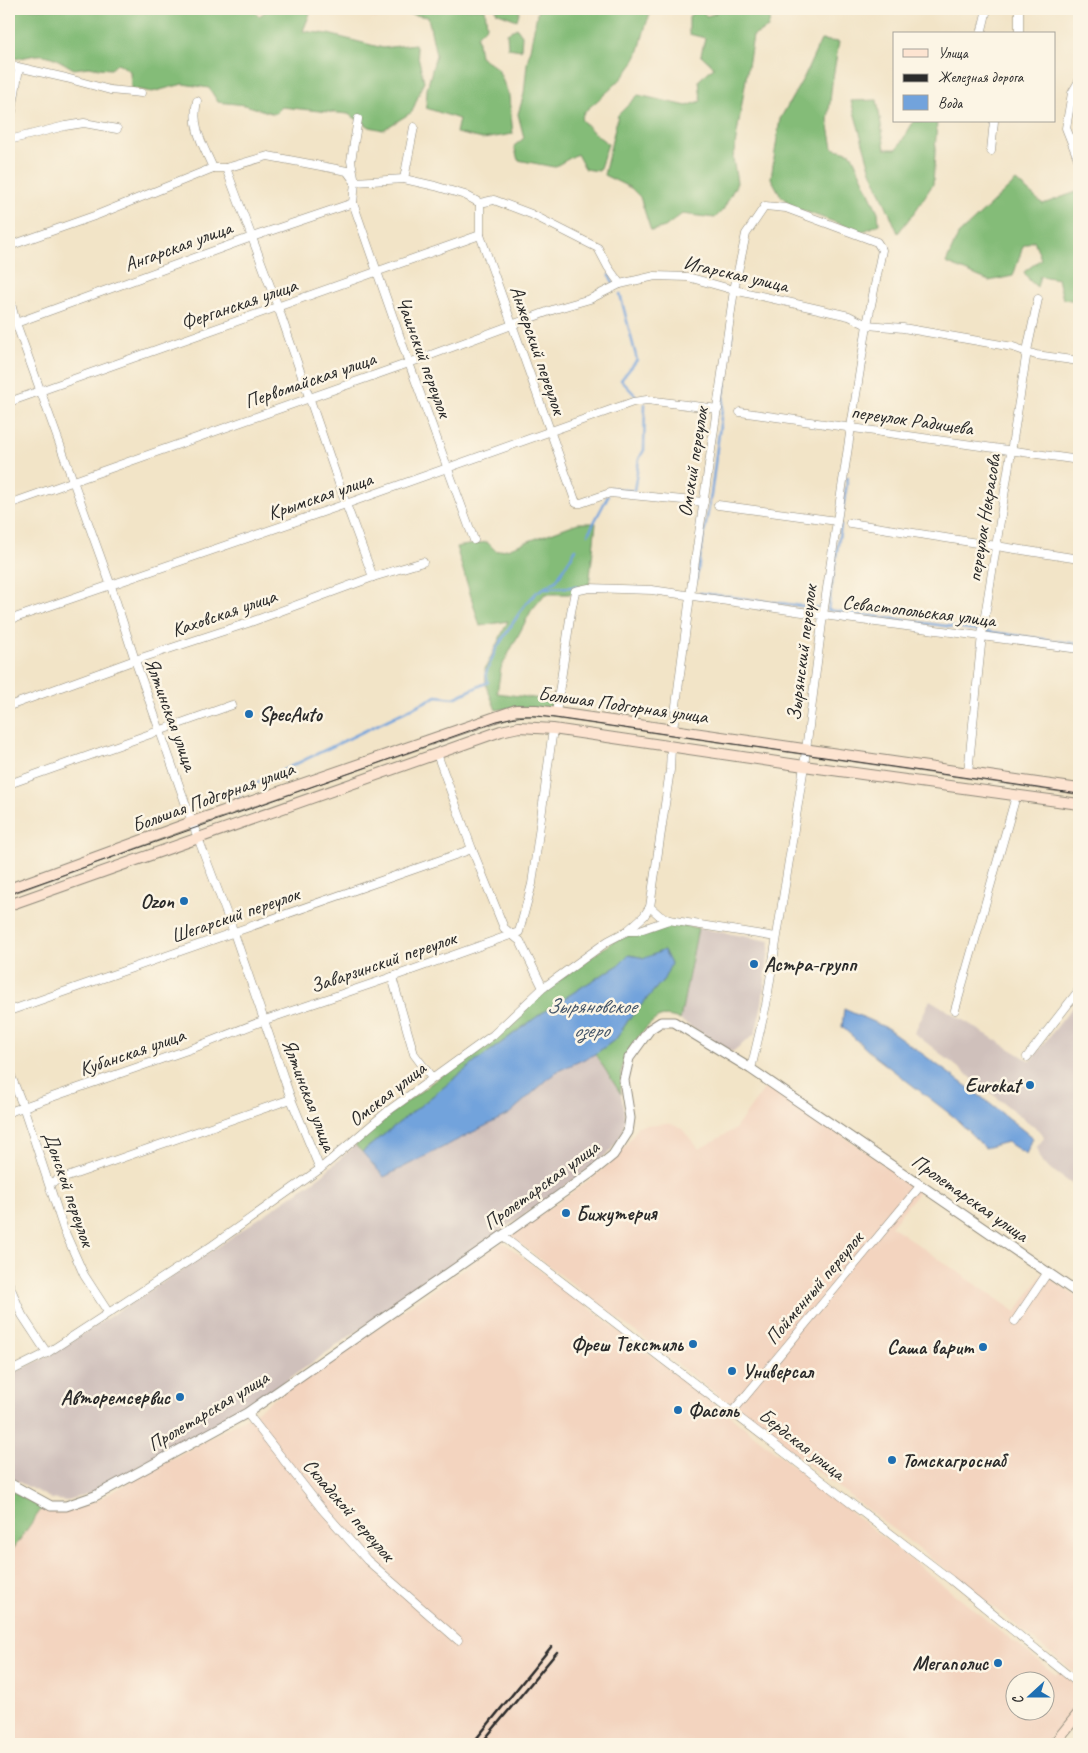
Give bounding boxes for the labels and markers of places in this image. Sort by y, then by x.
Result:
place label: SpecAuto [259,702,324,727]
marker: SpecAuto [243,708,255,720]
place label: Ozon [141,889,175,914]
marker: Ozon [178,895,190,907]
place label: Астра-групп [764,952,858,977]
marker: Астра-групп [748,958,760,970]
place label: Eurokat [965,1073,1023,1098]
marker: Eurokat [1024,1079,1036,1091]
place label: Бижутерия [576,1201,659,1227]
marker: Бижутерия [560,1207,572,1219]
place label: Фреш Текстиль [571,1332,684,1357]
place label: Саша варит [887,1335,975,1360]
marker: Фреш Текстиль [687,1338,699,1350]
marker: Саша варит [977,1341,989,1353]
place label: Универсал [742,1359,815,1384]
marker: Универсал [726,1365,738,1377]
place label: Авторемсервис [61,1385,171,1410]
marker: Авторемсервис [174,1391,186,1403]
place label: Фасоль [688,1398,740,1423]
marker: Фасоль [672,1404,684,1416]
place label: Томскагроснаб [902,1448,1010,1473]
marker: Томскагроснаб [886,1454,898,1466]
place label: Мегаполис [913,1651,990,1676]
marker: Мегаполис [992,1657,1004,1669]

